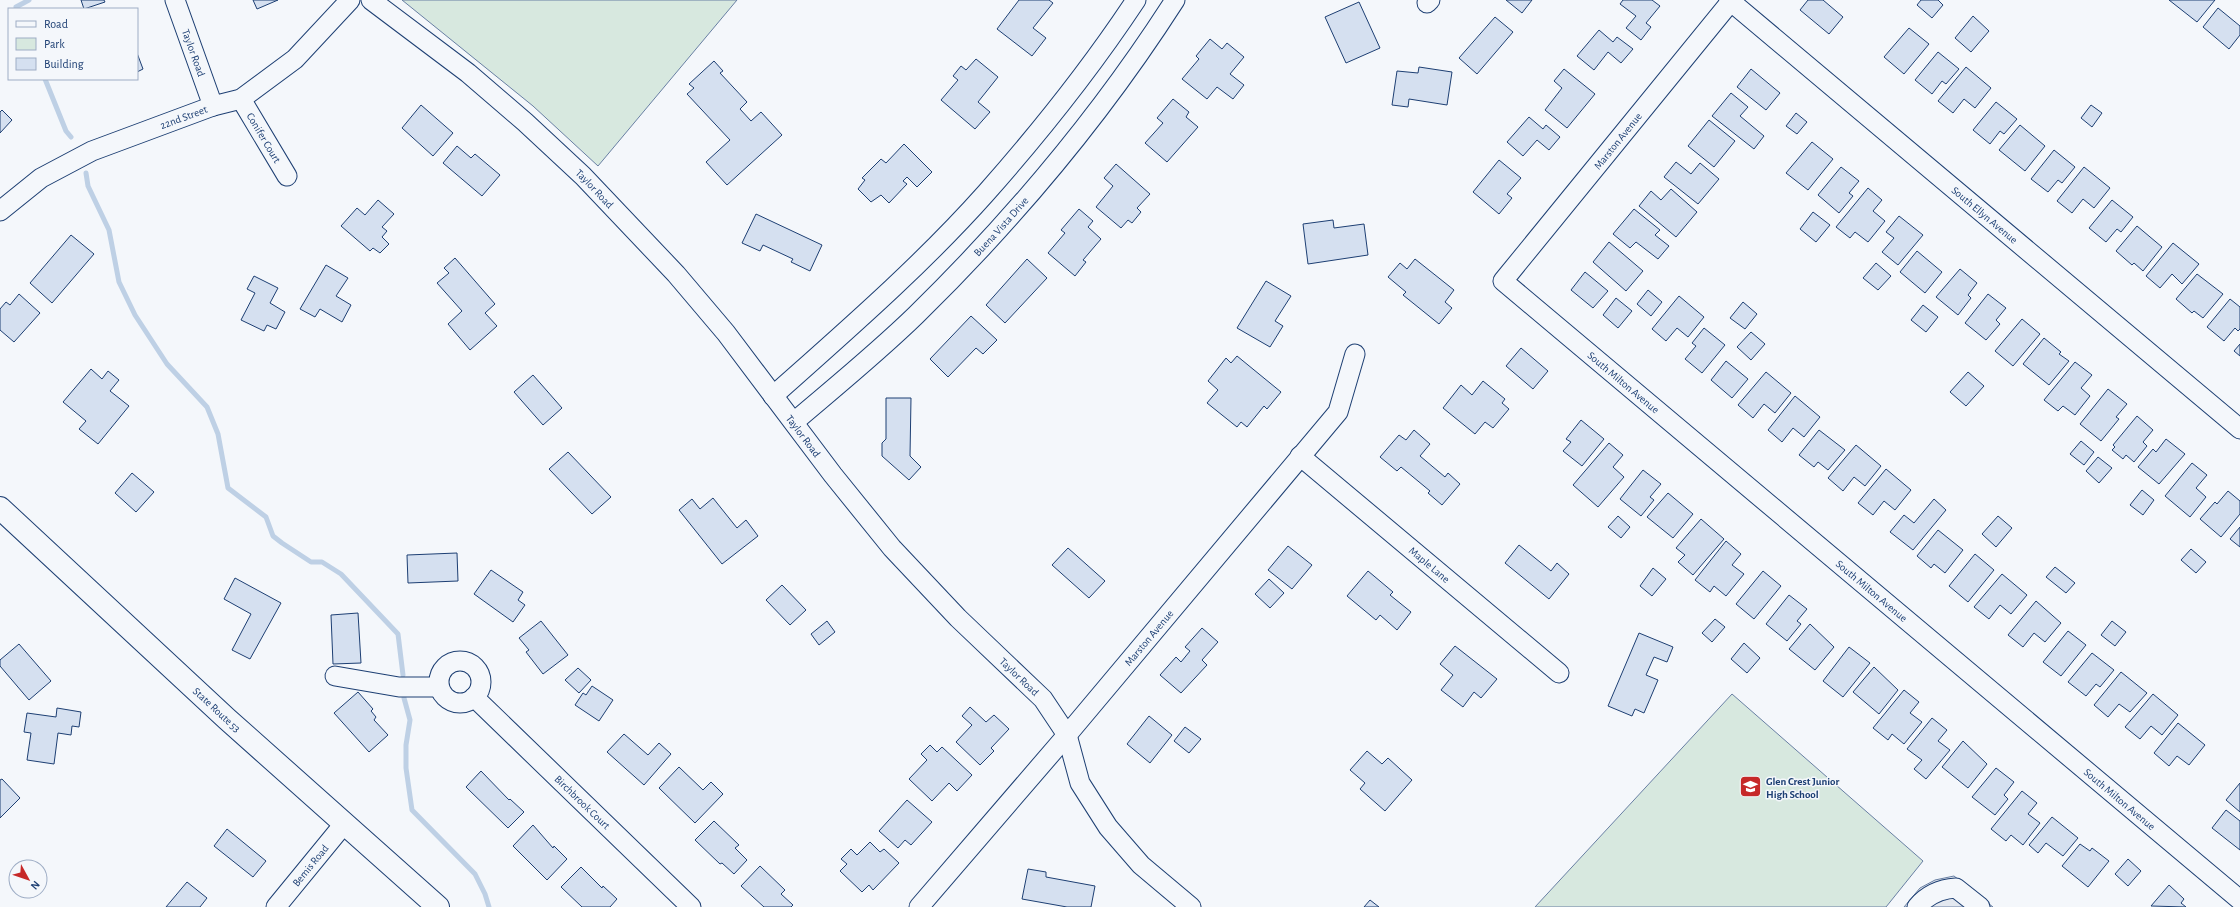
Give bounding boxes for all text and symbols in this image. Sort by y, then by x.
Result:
legend [8,8,138,80]
text: Road [44,18,68,30]
street label: Taylor Road [180,27,208,78]
text: Park [44,38,65,50]
text: Building [44,58,84,70]
street label: 22nd Street [159,103,209,131]
street label: Conifer Court [245,111,283,165]
street label: Marston Avenue [1592,111,1644,171]
street label: Taylor Road [574,167,616,210]
street label: South Ellyn Avenue [1950,184,2020,245]
street label: Buena Vista Drive [971,195,1030,258]
street label: South Milton Avenue [1586,349,1661,415]
street label: Taylor Road [784,413,823,459]
street label: Maple Lane [1407,545,1452,585]
street label: South Milton Avenue [1834,558,1909,624]
street label: Marston Avenue [1122,607,1175,668]
street label: Taylor Road [998,655,1041,698]
street label: State Route 53 [191,685,243,734]
street label: South Milton Avenue [2082,766,2158,832]
street label: Birchbrook Court [553,773,613,831]
school or university icon: Glen Crest Junior High School [1738,774,1764,800]
place label: Glen Crest Junior High School [1766,776,1839,800]
street label: Bemis Road [290,842,331,888]
north arrow [8,859,48,899]
text: N [29,879,42,892]

